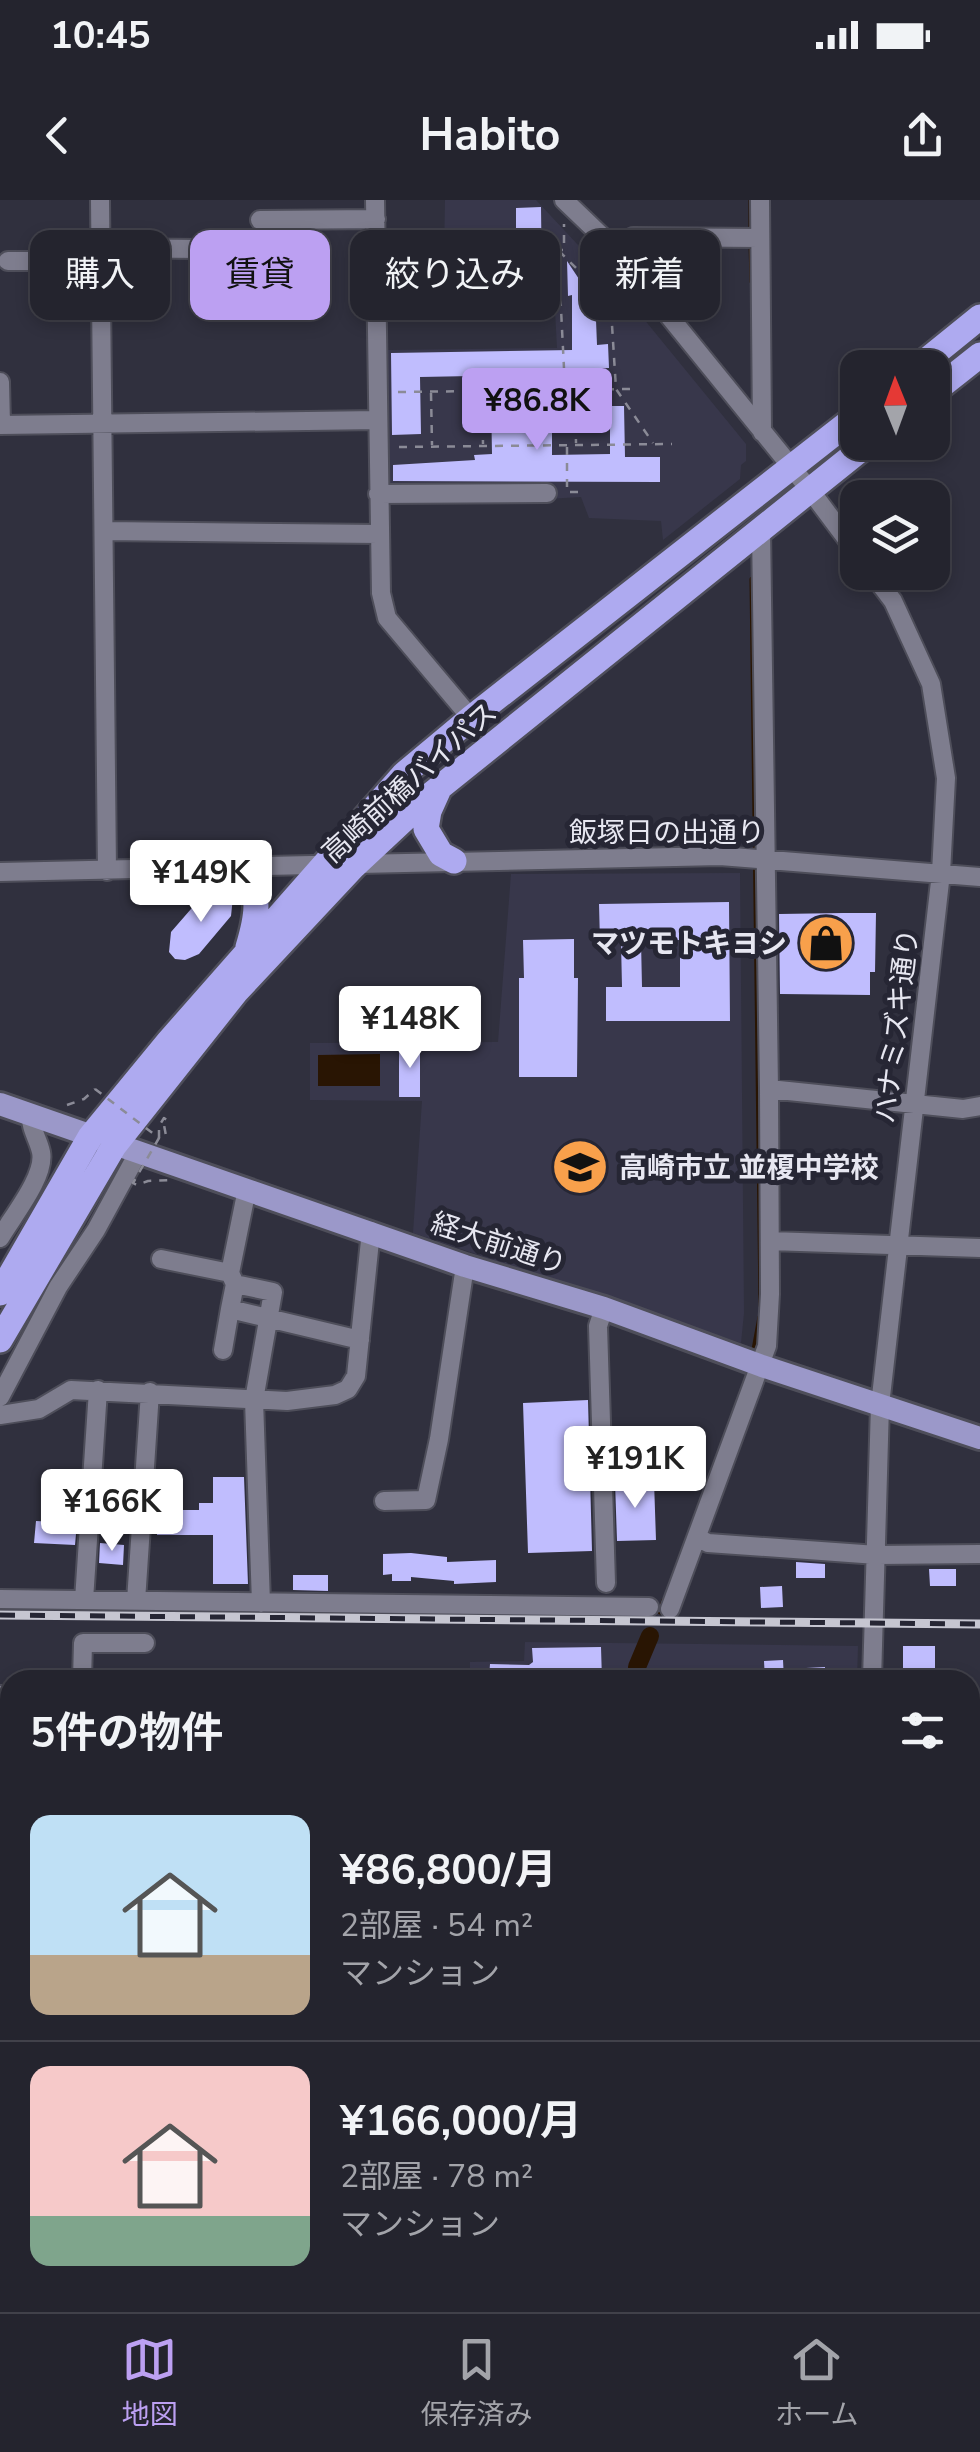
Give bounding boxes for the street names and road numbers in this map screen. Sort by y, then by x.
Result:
street label: 高崎前橋バイパス [314,694,505,872]
street label: 飯塚日の出通り [569,814,765,852]
street label: ハナミズキ通り [866,927,928,1126]
street label: 経大前通り [426,1204,571,1284]

